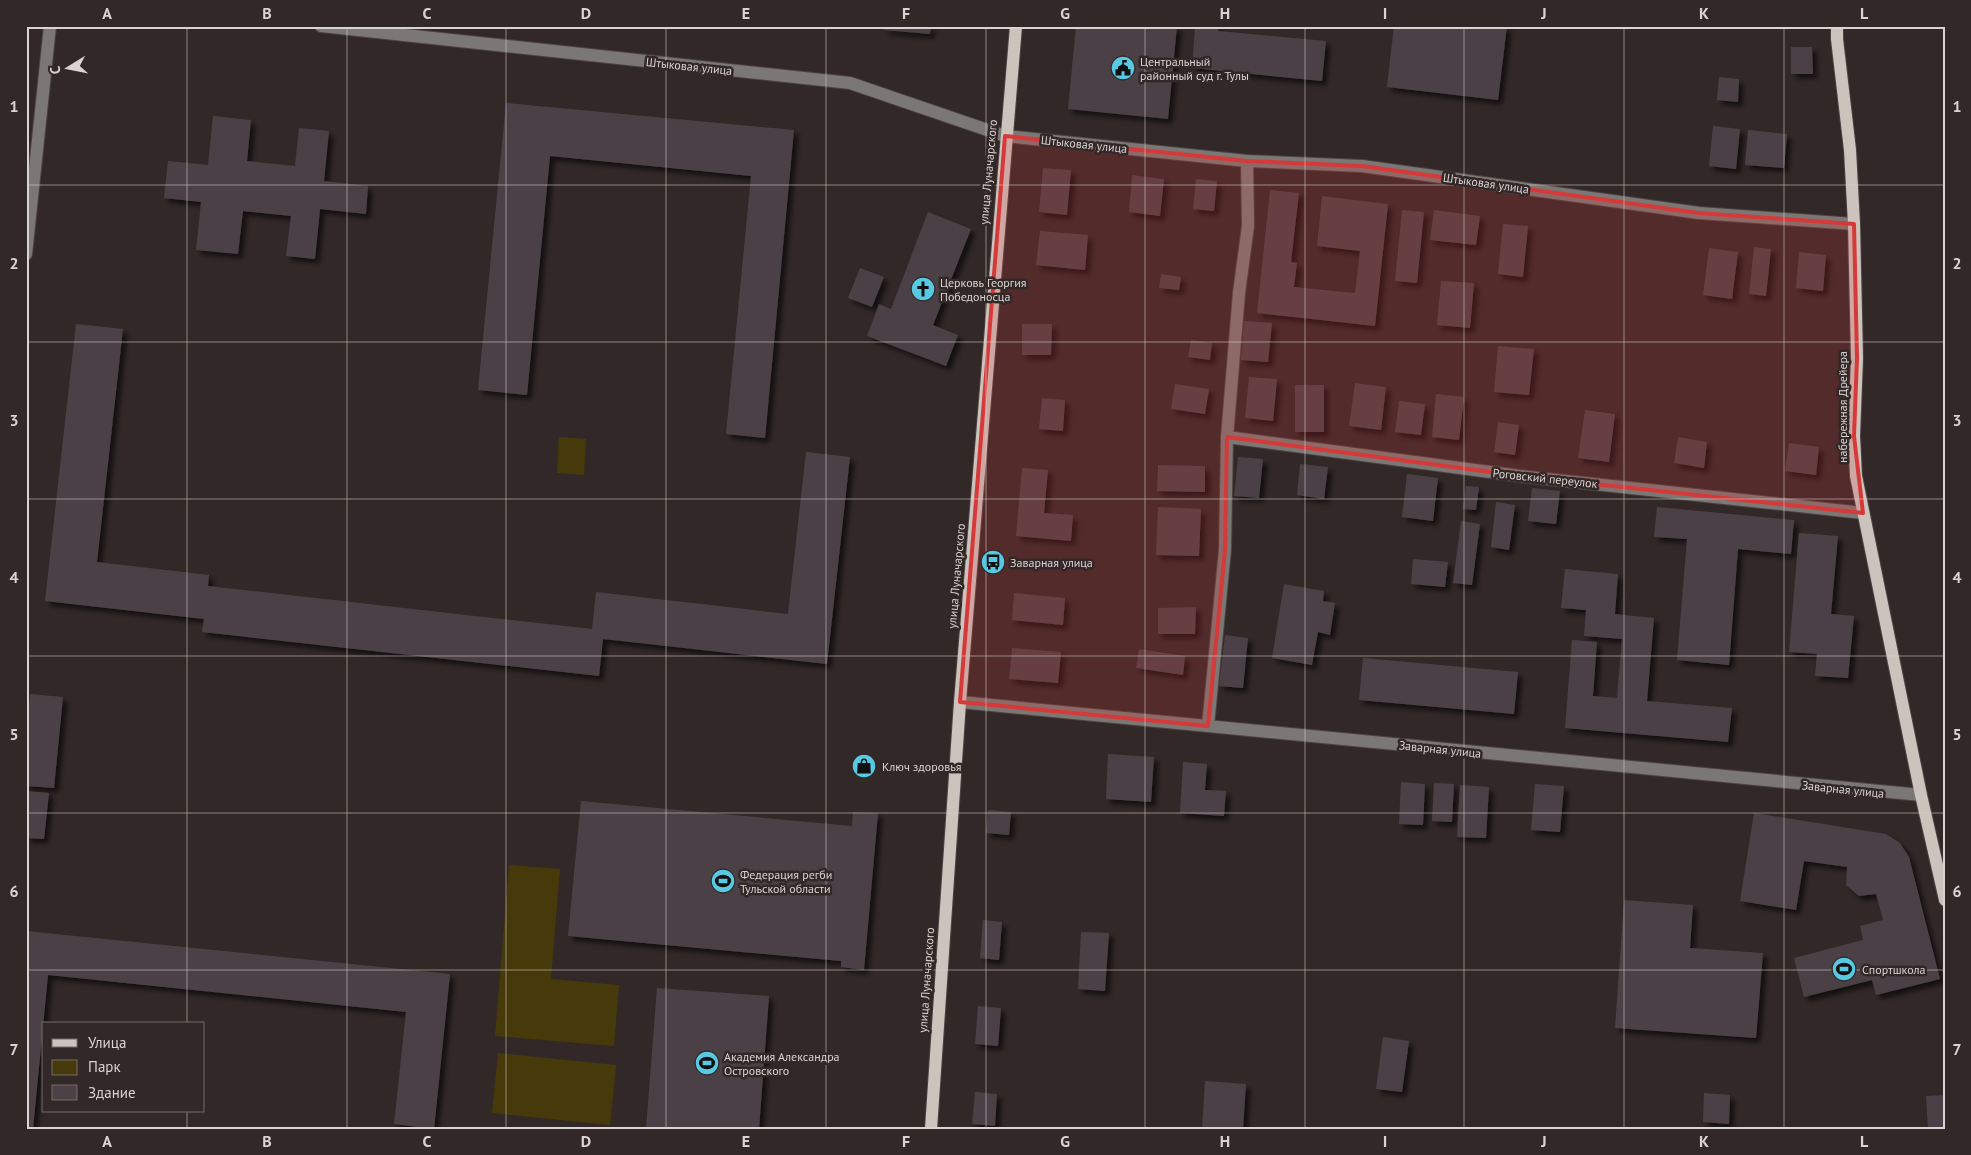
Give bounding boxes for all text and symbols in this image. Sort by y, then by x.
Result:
text: A [102,3,112,23]
text: B [262,3,272,23]
text: C [423,3,432,23]
text: D [581,3,591,23]
text: E [742,3,750,23]
text: F [902,3,910,23]
text: G [1060,3,1070,23]
text: H [1220,3,1230,23]
text: I [1383,3,1387,23]
text: J [1540,3,1547,23]
text: K [1699,3,1709,23]
text: L [1860,3,1869,23]
north arrow [42,42,92,92]
street label: Штыковая улица [645,54,733,78]
place label: Центральный районный суд г. Тулы [1140,54,1249,83]
public building icon: Центральный районный суд г. Тулы [1110,55,1136,81]
text: С [46,65,65,76]
text: 1 [9,96,19,116]
text: 1 [1952,96,1962,116]
street label: улица Луначарского [976,119,1000,225]
street label: Штыковая улица [1040,132,1128,156]
street label: Штыковая улица [1442,170,1530,196]
text: 2 [9,253,19,273]
text: 2 [1952,253,1962,273]
place label: Церковь Георгия Победоносца [940,275,1027,304]
church icon: Церковь Георгия Победоносца [910,276,936,302]
street label: набережная Дрейера [1835,351,1850,463]
text: 3 [9,410,19,430]
text: 3 [1952,410,1962,430]
street label: Роговский переулок [1492,465,1598,491]
street label: улица Луначарского [944,523,968,629]
bus stop icon: Заварная улица [980,549,1006,575]
place label: Заварная улица [1010,555,1093,570]
text: 4 [9,567,19,587]
text: 4 [1952,567,1962,587]
text: 5 [9,724,19,744]
text: 5 [1952,724,1962,744]
street label: Заварная улица [1398,737,1482,761]
shop icon: Ключ здоровья [851,753,877,779]
place label: Ключ здоровья [882,759,961,774]
street label: Заварная улица [1801,777,1885,801]
place label: Федерация регби Тульской области [740,867,832,896]
sports icon: Федерация регби Тульской области [710,868,736,894]
text: 6 [9,881,19,901]
text: 6 [1952,881,1962,901]
street label: улица Луначарского [915,927,937,1033]
sports icon: Спортшкола [1831,956,1857,982]
place label: Спортшкола [1862,962,1926,977]
legend [42,1022,205,1112]
text: Улица [88,1033,126,1052]
text: 7 [9,1039,19,1059]
text: 7 [1952,1039,1962,1059]
place label: Академия Александра Островского [724,1049,840,1078]
sports icon: Академия Александра Островского [694,1050,720,1076]
text: Парк [88,1057,121,1076]
text: Здание [88,1083,136,1102]
text: A [102,1131,112,1151]
text: B [262,1131,272,1151]
text: C [423,1131,432,1151]
text: D [581,1131,591,1151]
text: E [742,1131,750,1151]
text: F [902,1131,910,1151]
text: G [1060,1131,1070,1151]
text: H [1220,1131,1230,1151]
text: I [1383,1131,1387,1151]
text: J [1540,1131,1547,1151]
text: K [1699,1131,1709,1151]
text: L [1860,1131,1869,1151]

